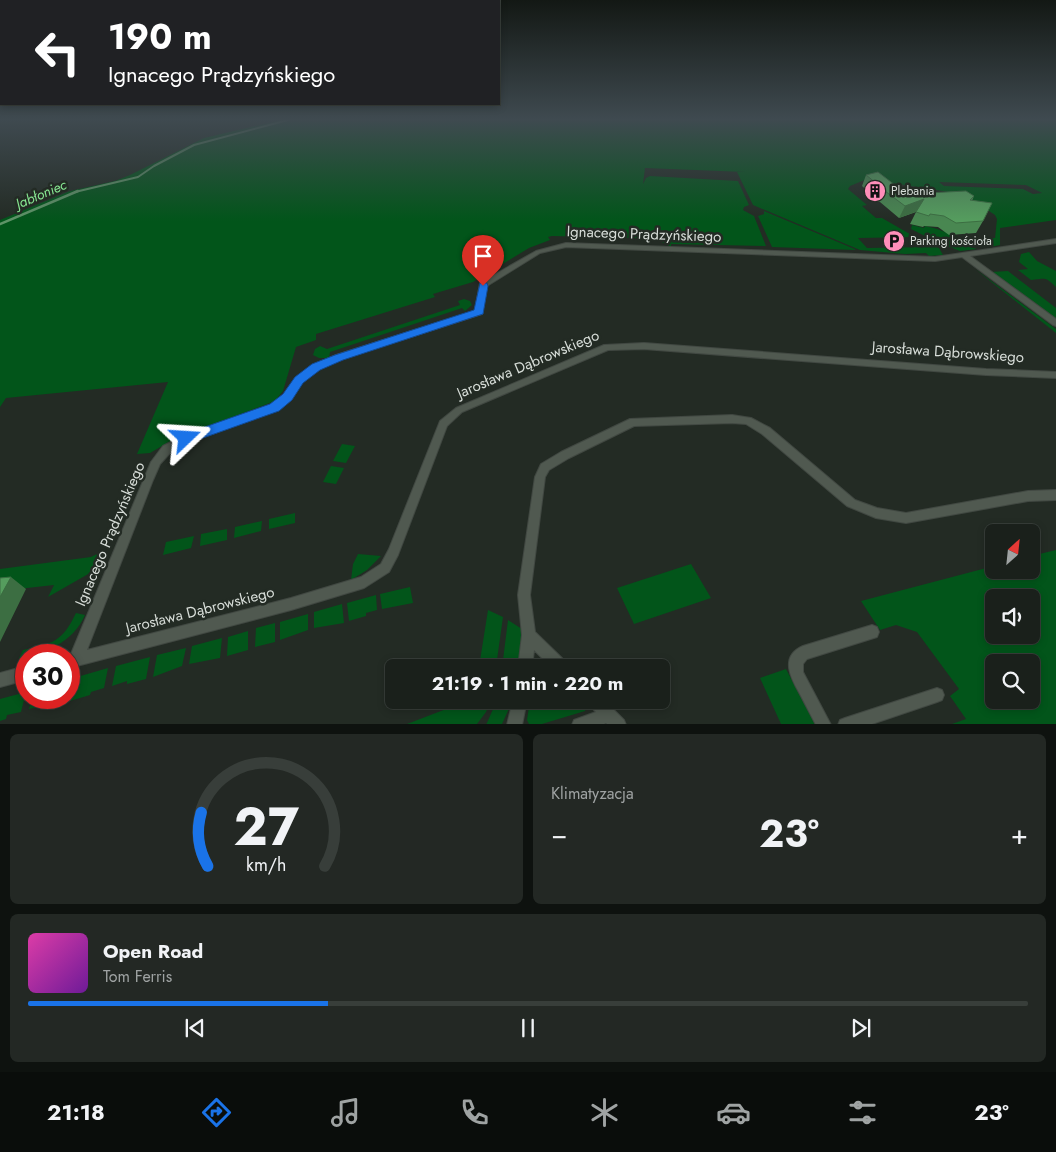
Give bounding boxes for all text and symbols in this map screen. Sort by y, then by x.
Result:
text: 190 m [108,12,212,62]
icon: left [25,20,90,85]
text: Ignacego Prądzyńskiego [108,58,335,90]
water label: Jabłoniec [10,174,70,215]
building icon: Plebania [863,179,887,203]
place label: Plebania [891,182,935,200]
street label: Ignacego Prądzyńskiego [566,220,722,248]
parking icon: Parking kościoła [882,229,906,253]
place label: Parking kościoła [910,232,992,250]
pin [462,235,504,286]
icon: arrive [469,242,497,270]
street label: Jarosława Dąbrowskiego [452,324,603,405]
street label: Jarosława Dąbrowskiego [869,336,1025,368]
position arrow [159,411,211,463]
street label: Ignacego Prądzyńskiego [70,458,150,610]
north arrow [985,524,1040,579]
map controls [985,524,1040,709]
street label: Jarosława Dąbrowskiego [121,581,277,640]
button: sound [985,589,1040,644]
speed limit sign: 30 [15,644,80,709]
button: search [985,654,1040,709]
text: 21:19 · 1 min · 220 m [432,670,623,697]
text: Klimatyzacja [551,782,634,805]
text: 27 [234,789,300,865]
text: 23° [759,806,819,861]
text: − [551,814,568,855]
text: + [1011,814,1028,855]
text: km/h [246,852,287,878]
text: Open Road [103,938,203,965]
text: Tom Ferris [103,965,172,988]
icon: previous [181,1014,209,1042]
icon: pause [514,1014,542,1042]
icon: next [847,1014,875,1042]
icon: directions [199,1095,234,1130]
icon: music [328,1095,363,1130]
icon: phone [457,1095,492,1130]
icon: climate [587,1095,622,1130]
icon: car [716,1095,751,1130]
icon: filters [845,1095,880,1130]
text: 21:18 [47,1096,105,1128]
text: 23° [974,1096,1009,1128]

